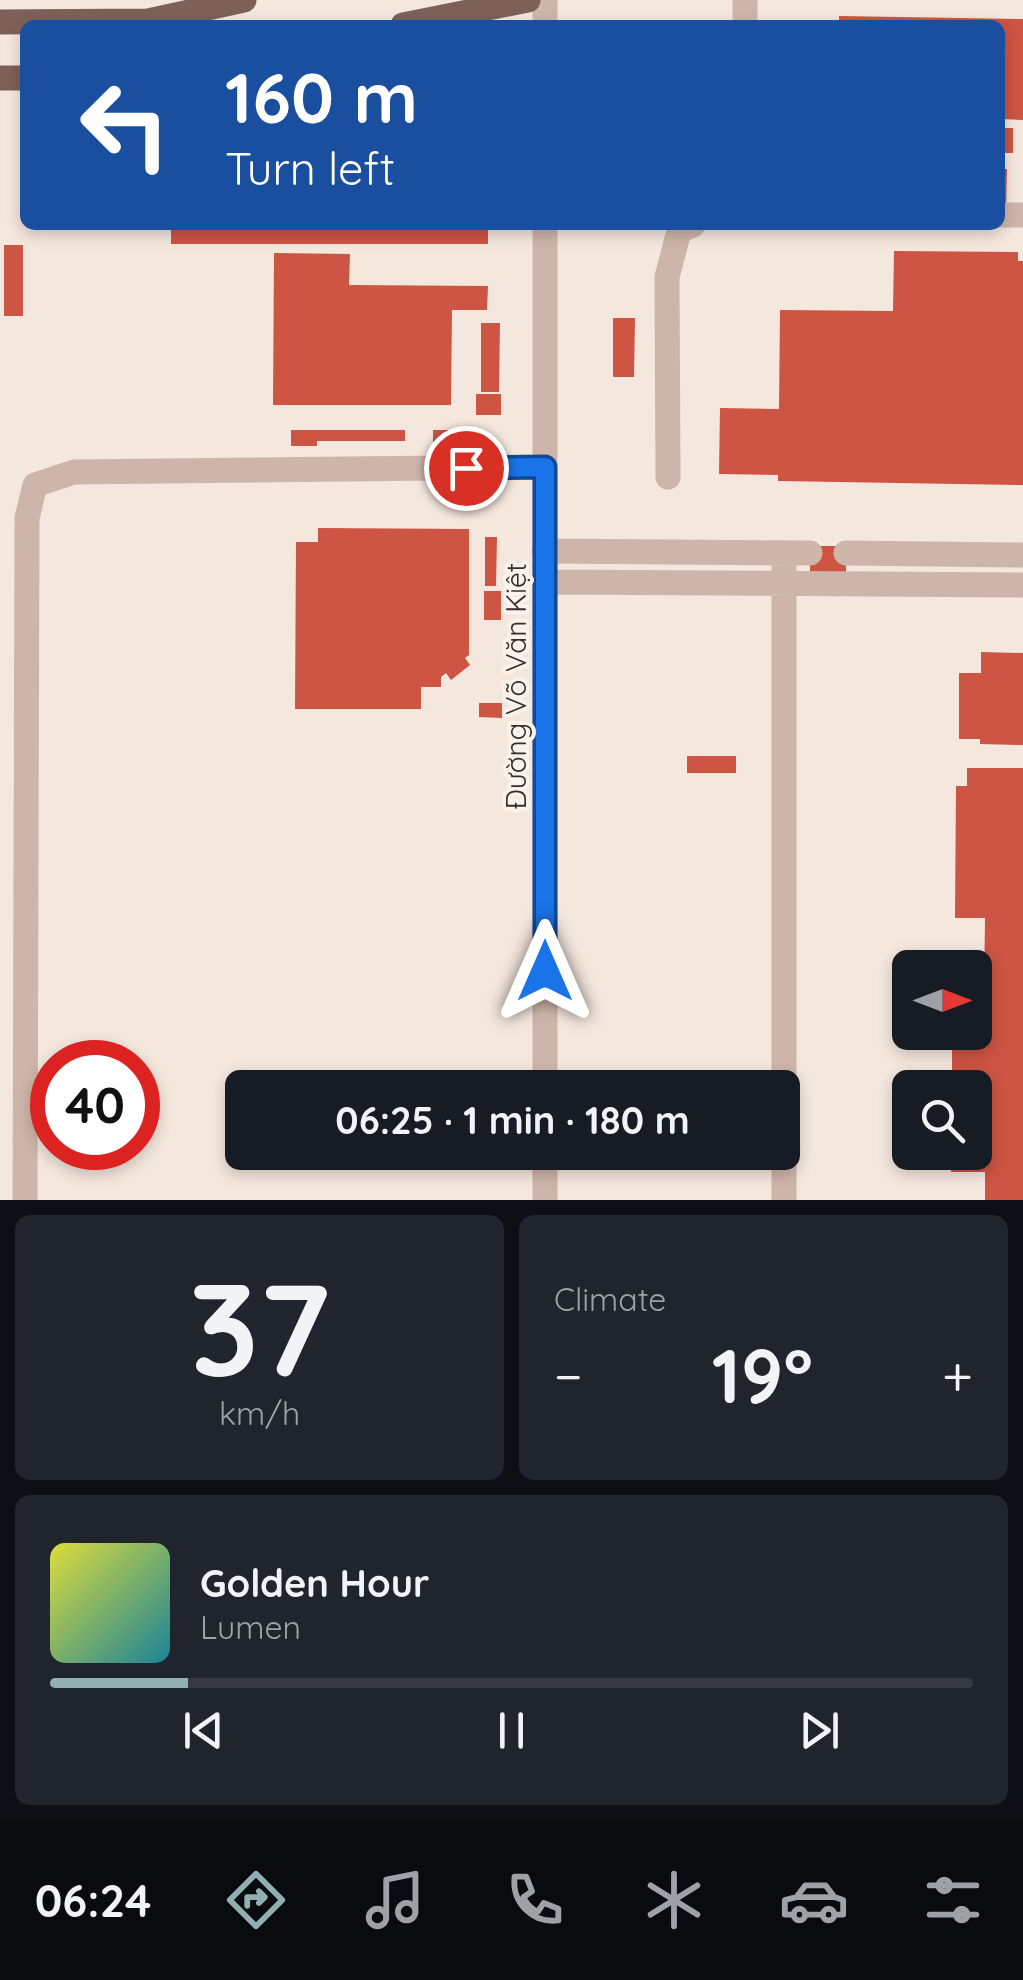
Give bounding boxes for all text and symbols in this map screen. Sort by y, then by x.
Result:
text: 160 m [225,53,418,141]
icon: left [60,60,190,190]
text: Turn left [225,140,395,196]
pin [424,426,509,511]
icon: arrive [439,441,494,496]
street label: Đường Võ Văn Kiệt [498,563,533,809]
position arrow [493,919,597,1023]
north arrow [892,950,992,1050]
map controls [892,950,992,1170]
speed limit sign: 40 [30,1040,160,1170]
button: search [892,1070,992,1170]
text: 06:25 · 1 min · 180 m [335,1096,690,1144]
text: 37 [189,1246,330,1409]
text: Climate [554,1279,666,1319]
text: 19° [712,1328,813,1422]
text: − [554,1341,583,1410]
text: + [942,1341,973,1410]
text: km/h [219,1393,300,1433]
text: Golden Hour [200,1559,429,1607]
text: Lumen [200,1607,301,1647]
icon: previous [176,1703,231,1758]
icon: pause [484,1703,539,1758]
icon: next [792,1703,847,1758]
icon: directions [221,1865,291,1935]
icon: music [360,1865,430,1935]
icon: phone [500,1865,570,1935]
icon: climate [639,1865,709,1935]
icon: car [779,1865,849,1935]
icon: filters [918,1865,988,1935]
text: 06:24 [35,1872,152,1928]

